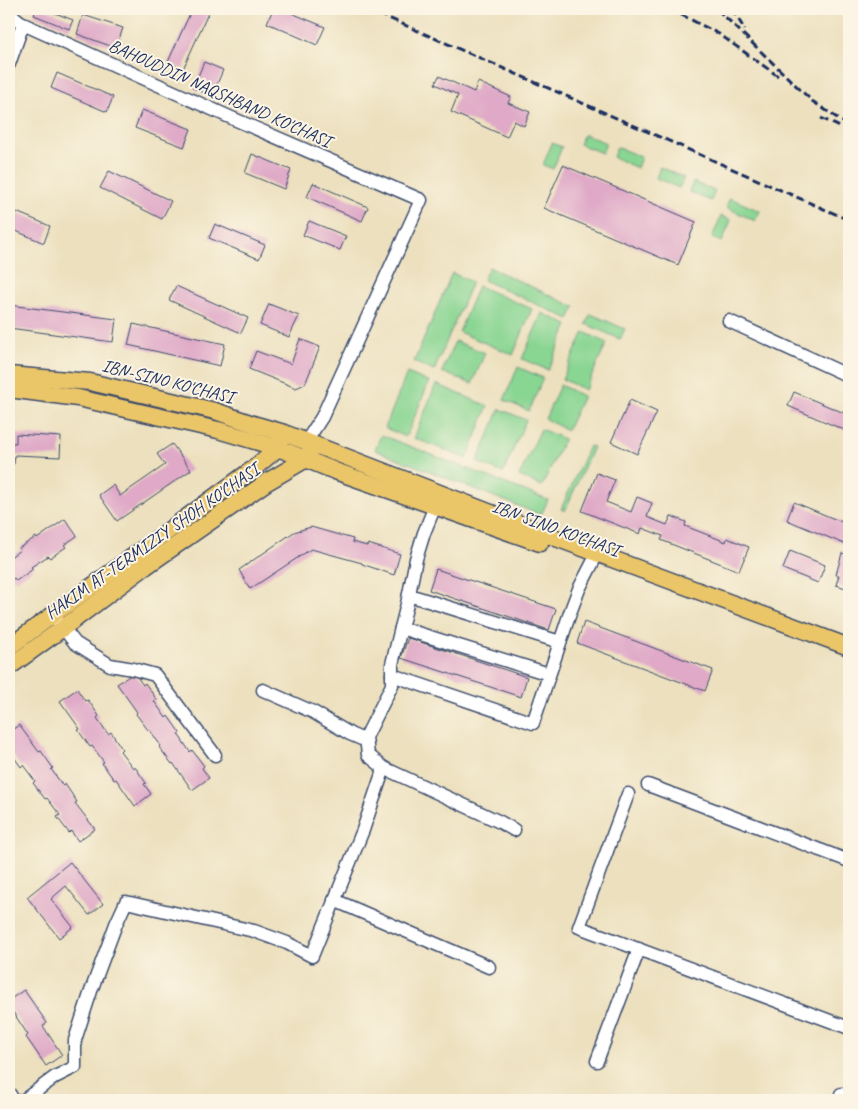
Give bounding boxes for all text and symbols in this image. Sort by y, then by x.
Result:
street label: BAHOUDDIN NAQSHBAND KO'CHASI [105,34,338,154]
street label: IBN-SINO KO'CHASI [100,354,240,409]
street label: HAKIM AT-TERMIZIY SHOH KO'CHASI [41,456,266,624]
street label: IBN SINO KO'CHASI [489,495,626,563]

